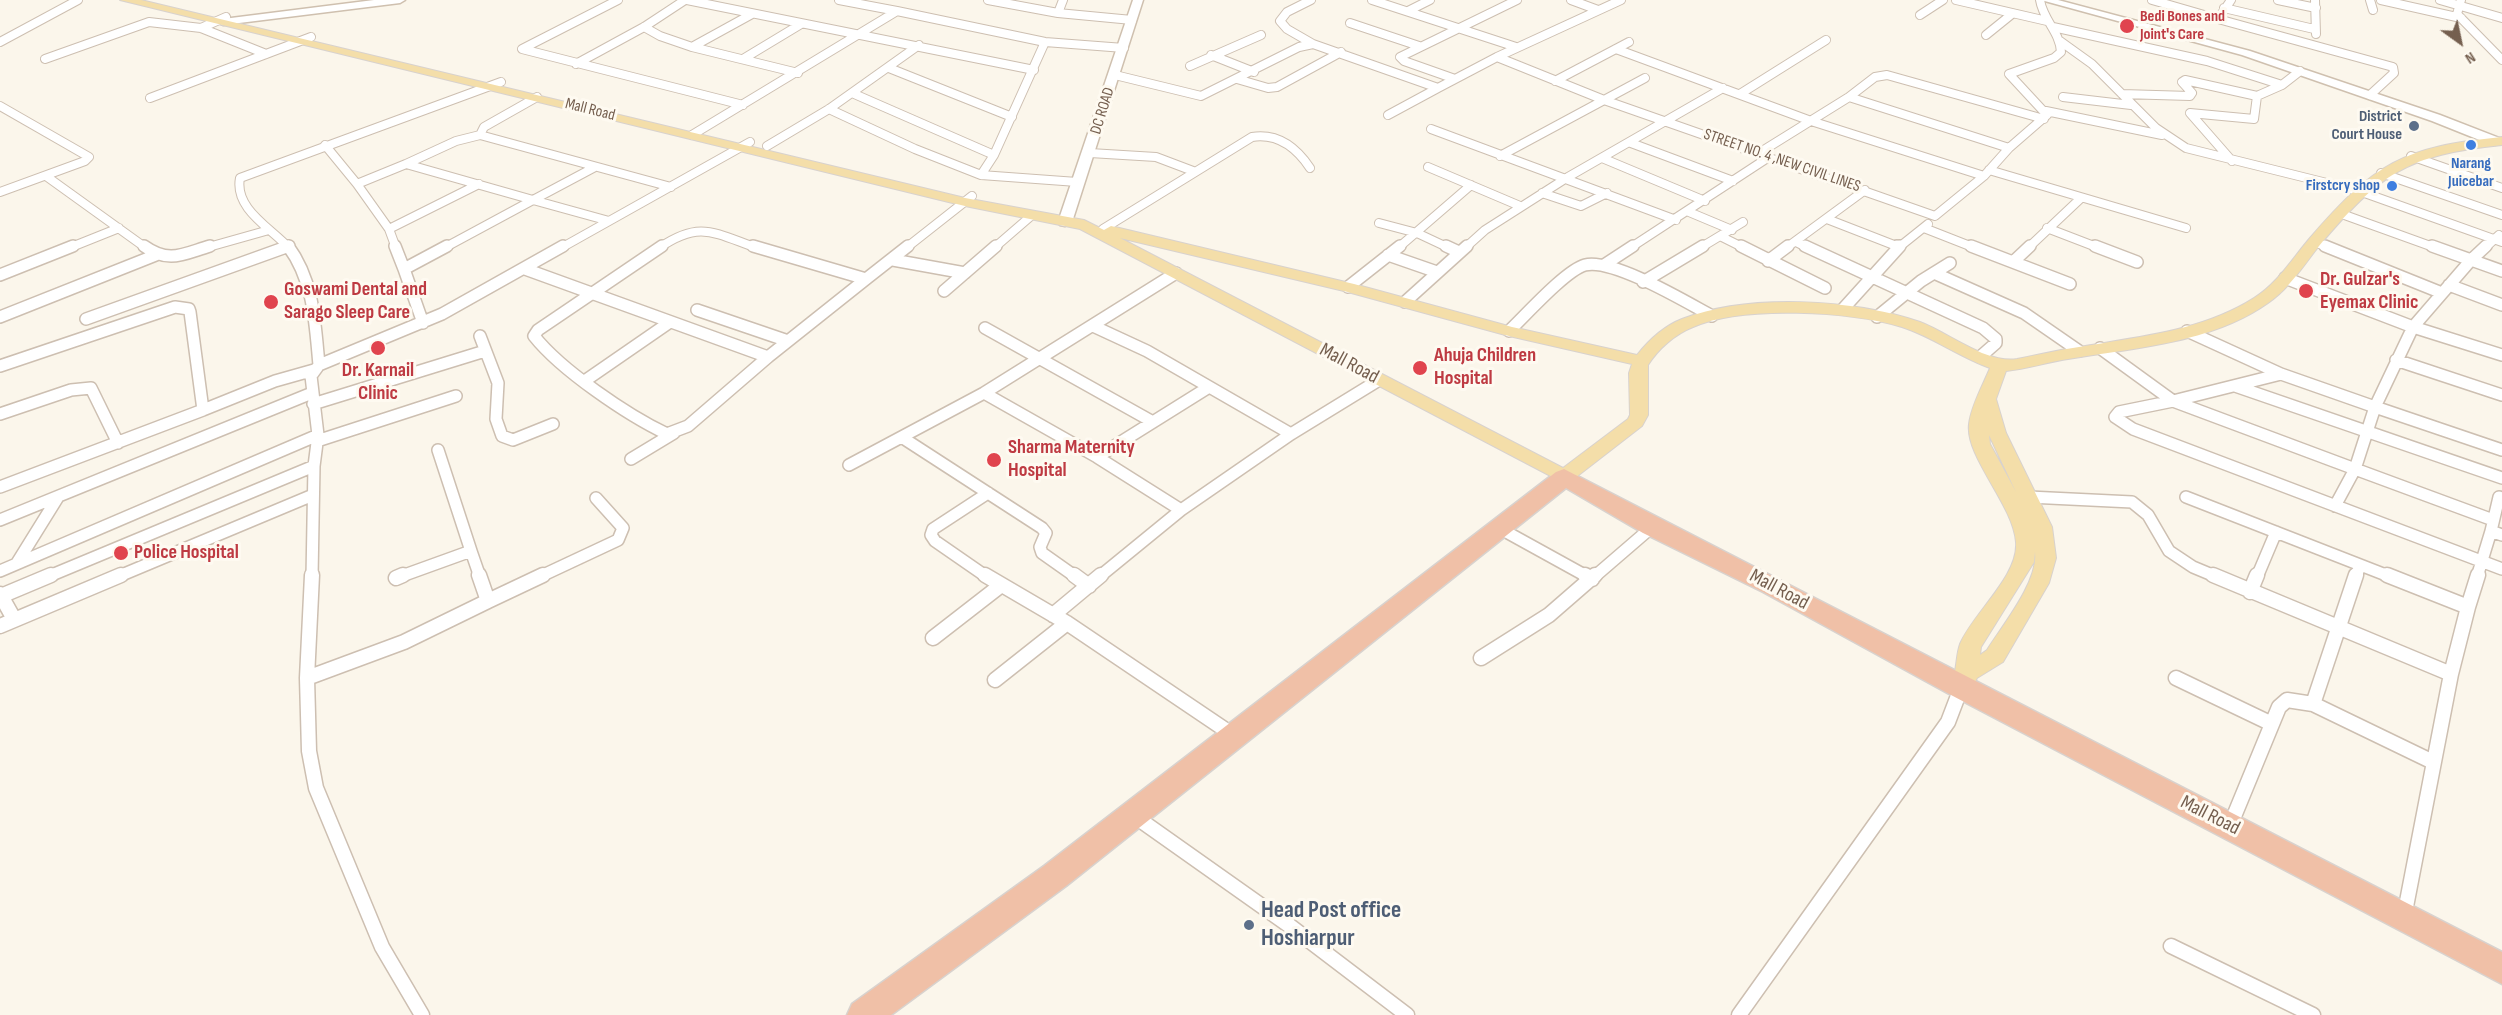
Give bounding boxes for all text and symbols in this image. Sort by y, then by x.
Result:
place label: Bedi Bones and Joint's Care [2140,7,2225,45]
north arrow [2430,12,2490,72]
marker: Bedi Bones and Joint's Care [2118,17,2136,35]
text: N [2461,47,2479,68]
street label: DC ROAD [1087,85,1119,137]
street label: Mall Road [563,95,617,125]
place label: District Court House [2331,107,2402,145]
marker: District Court House [2407,119,2421,133]
street label: STREET NO. 4 ,NEW CIVIL LINES [1701,125,1863,197]
marker: Narang Juicebar [2464,138,2478,152]
place label: Narang Juicebar [2448,154,2494,192]
place label: Firstcry shop [2306,176,2380,196]
marker: Firstcry shop [2385,179,2399,193]
place label: Dr. Gulzar's Eyemax Clinic [2320,268,2418,315]
place label: Goswami Dental and Sarago Sleep Care [284,278,427,325]
marker: Dr. Gulzar's Eyemax Clinic [2297,282,2315,300]
marker: Goswami Dental and Sarago Sleep Care [262,293,280,311]
street label: Mall Road [1315,338,1383,390]
marker: Dr. Karnail Clinic [369,339,387,357]
place label: Ahuja Children Hospital [1434,344,1536,391]
place label: Dr. Karnail Clinic [342,359,414,406]
marker: Ahuja Children Hospital [1411,359,1429,377]
place label: Sharma Maternity Hospital [1008,436,1135,483]
marker: Sharma Maternity Hospital [985,451,1003,469]
place label: Police Hospital [134,541,239,565]
marker: Police Hospital [112,544,130,562]
street label: Mall Road [1745,564,1813,616]
street label: Mall Road [2176,791,2244,841]
place label: Head Post office Hoshiarpur [1261,897,1401,953]
marker: Head Post office Hoshiarpur [1242,918,1256,932]

